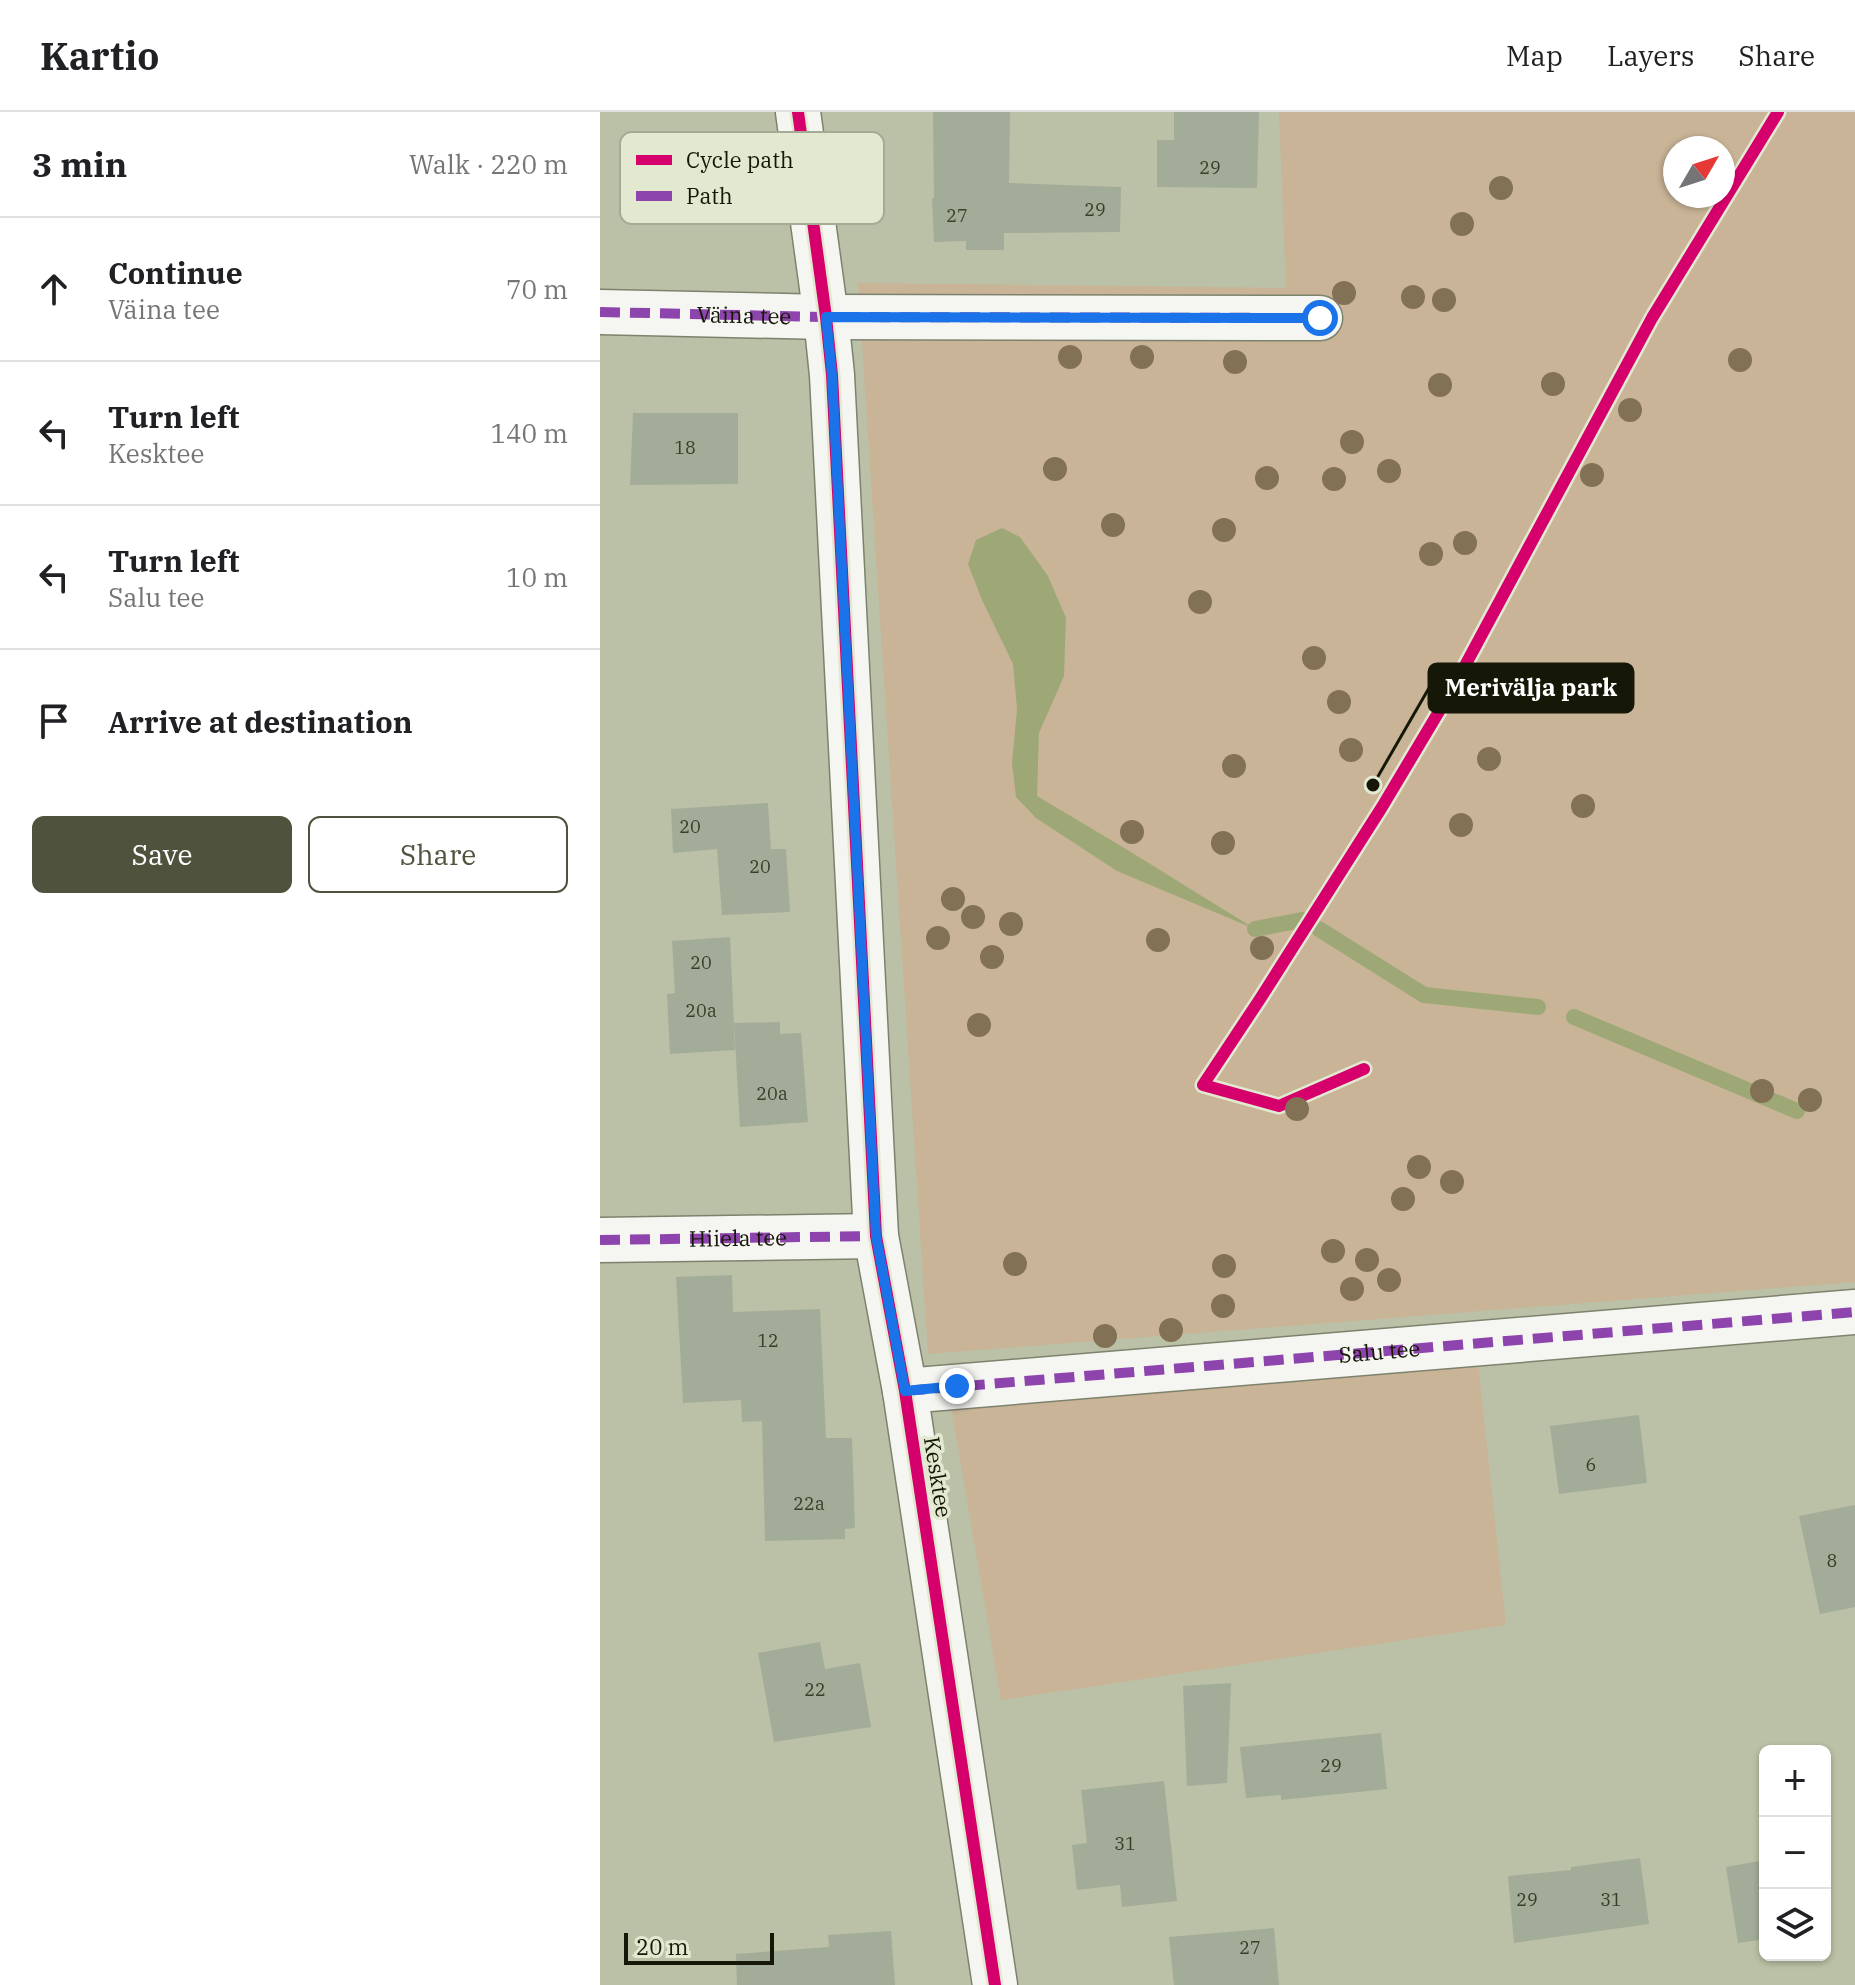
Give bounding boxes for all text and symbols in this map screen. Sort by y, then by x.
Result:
text: Kartio [40,31,159,80]
text: Map [1506,37,1563,74]
text: Layers [1607,37,1694,74]
text: Share [1738,37,1815,74]
legend [620,132,884,224]
north arrow [1663,136,1735,208]
text: 3 min [32,142,127,186]
text: Cycle path [686,145,794,174]
text: Walk · 220 m [409,147,568,181]
house number: 29 [1199,156,1221,179]
text: Path [686,181,733,210]
house number: 29 [1084,198,1106,221]
house number: 27 [946,204,968,227]
text: Continue [108,253,243,292]
icon: ahead [32,267,76,311]
text: 70 m [506,272,568,306]
text: Väina tee [108,292,220,326]
street label: Väina tee [696,299,792,330]
route start [1302,300,1338,336]
text: Turn left [108,397,240,436]
icon: left [32,411,76,455]
text: 140 m [490,416,568,450]
text: Kesktee [108,436,204,470]
house number: 18 [674,436,696,459]
text: Turn left [108,541,240,580]
icon: left [32,555,76,599]
text: 10 m [506,560,568,594]
text: Salu tee [108,580,204,614]
callout: Merivälja park [1429,664,1633,712]
text: Merivälja park [1445,671,1617,703]
icon: arrive [32,699,76,743]
text: Arrive at destination [108,702,413,741]
house number: 20 [679,815,701,838]
button: Save [32,816,292,893]
button: Share [308,816,568,893]
house number: 20 [749,855,771,878]
house number: 20 [690,951,712,974]
house number: 20a [685,999,717,1022]
house number: 20a [756,1082,788,1105]
street label: Hiiela tee [689,1222,787,1253]
house number: 12 [757,1329,779,1352]
street label: Salu tee [1337,1333,1421,1369]
route end [939,1368,975,1404]
street label: Kesktee [918,1434,959,1519]
house number: 6 [1586,1453,1596,1476]
house number: 22a [793,1492,825,1515]
house number: 8 [1827,1549,1837,1572]
house number: 22 [804,1678,826,1701]
map controls [1759,1745,1831,1961]
button: + [1759,1745,1831,1817]
house number: 29 [1320,1754,1342,1777]
button: − [1759,1817,1831,1889]
house number: 31 [1114,1832,1136,1855]
house number: 29 [1516,1888,1538,1911]
house number: 31 [1600,1888,1622,1911]
button: layers [1759,1889,1831,1961]
scale bar [624,1929,774,1965]
text: 20 m [636,1932,688,1961]
house number: 27 [1239,1936,1261,1959]

